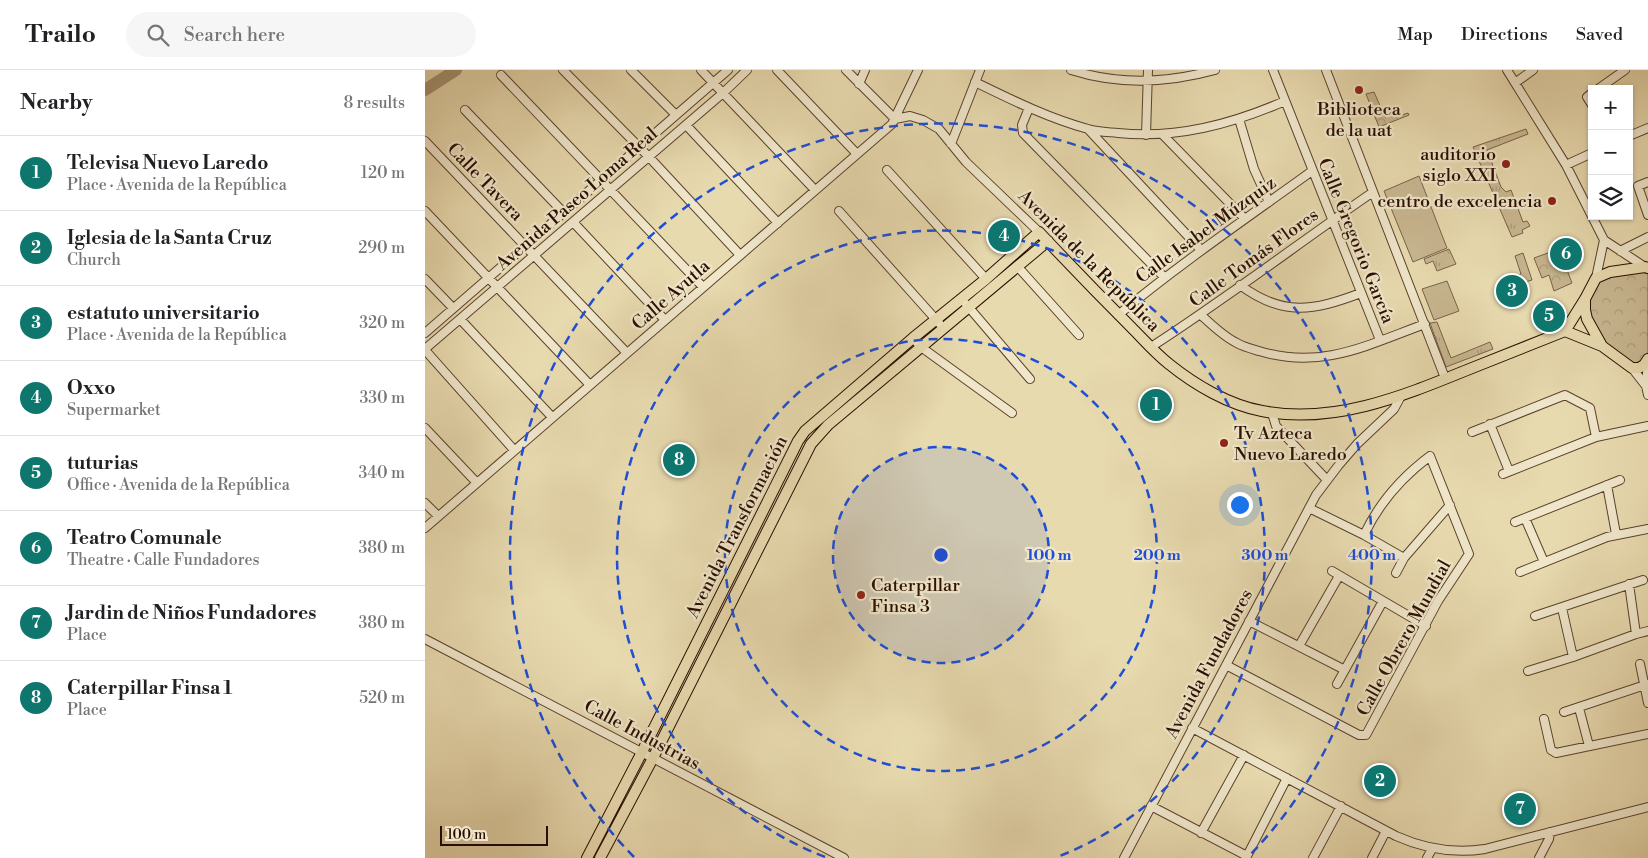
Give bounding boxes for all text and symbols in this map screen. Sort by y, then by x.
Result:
search box [126,12,476,57]
text: Trailo [25,20,96,50]
icon: search [144,21,172,49]
text: Search here [184,23,285,47]
text: Map [1397,23,1433,46]
text: Directions [1461,23,1548,46]
text: Saved [1576,23,1623,46]
marker: Biblioteca de la uat [1353,84,1365,96]
map controls [1588,85,1633,220]
button: + [1588,85,1633,130]
text: Nearby [20,90,93,116]
text: 8 results [343,93,405,113]
place label: Biblioteca de la uat [1316,98,1402,142]
street label: Avenida Paseo Loma Real [491,122,663,276]
button: − [1588,130,1633,175]
street label: Calle Tavera [442,138,529,227]
place label: auditorio siglo XXI [1420,143,1496,187]
text: Televisa Nuevo Laredo [67,151,268,175]
street label: Calle Gregorio García [1312,155,1400,328]
marker: auditorio siglo XXI [1500,158,1512,170]
text: 1 [32,163,40,183]
text: 120 m [361,163,405,183]
street label: Calle Isabel Múzquiz [1131,171,1281,289]
text: Place · Avenida de la República [67,175,287,195]
button: layers [1588,175,1633,220]
street label: Avenida de la República [1012,184,1166,338]
place label: centro de excelencia [1377,190,1543,213]
marker: centro de excelencia [1546,195,1558,207]
street label: Calle Tomás Flores [1185,203,1323,313]
pin: 4 [988,217,1020,255]
text: Iglesia de la Santa Cruz [67,226,271,250]
pin: 6 [1550,235,1582,273]
text: 2 [31,238,41,258]
text: 290 m [358,238,405,258]
text: Church [67,250,121,270]
street label: Calle Ayutla [627,254,716,335]
pin: 3 [1496,272,1528,310]
pin: 5 [1533,297,1565,335]
text: estatuto universitario [67,301,260,325]
text: 3 [31,313,41,333]
text: 320 m [359,313,405,333]
text: Place · Avenida de la República [67,325,287,345]
text: Oxxo [67,376,115,400]
pin: 1 [1140,386,1172,424]
text: 4 [31,388,41,408]
text: 330 m [359,388,405,408]
text: Supermarket [67,400,161,420]
place label: Tv Azteca Nuevo Laredo [1234,422,1347,466]
street label: Avenida Transformación [681,432,793,623]
marker: Tv Azteca Nuevo Laredo [1218,437,1230,449]
pin: 8 [663,441,695,479]
text: tuturias [67,451,138,475]
text: 5 [31,463,41,483]
text: 340 m [358,463,405,483]
text: Office · Avenida de la República [67,475,290,495]
your location [1227,492,1253,518]
text: Teatro Comunale [67,526,222,550]
text: 6 [31,538,41,558]
text: 380 m [358,538,405,558]
centre of rings [932,546,950,564]
text: 100 m [1027,546,1072,565]
text: 200 m [1133,546,1181,565]
text: 300 m [1242,546,1289,565]
text: 400 m [1348,546,1396,565]
text: Theatre · Calle Fundadores [67,550,260,570]
street label: Calle Obrero Mundial [1352,555,1457,720]
place label: Caterpillar Finsa 3 [871,574,960,618]
street label: Avenida Fundadores [1159,585,1258,744]
marker: Caterpillar Finsa 3 [855,589,867,601]
text: Jardin de Niños Fundadores [67,601,316,625]
text: 7 [31,613,41,633]
text: 380 m [358,613,405,633]
text: Place [67,625,107,645]
text: Caterpillar Finsa 1 [67,676,232,700]
text: 8 [31,688,41,708]
text: 520 m [359,688,405,708]
street label: Calle Industrias [580,695,704,775]
text: Place [67,700,107,720]
pin: 2 [1364,762,1396,800]
pin: 7 [1504,790,1536,828]
scale bar [440,823,547,846]
text: 100 m [447,826,486,844]

